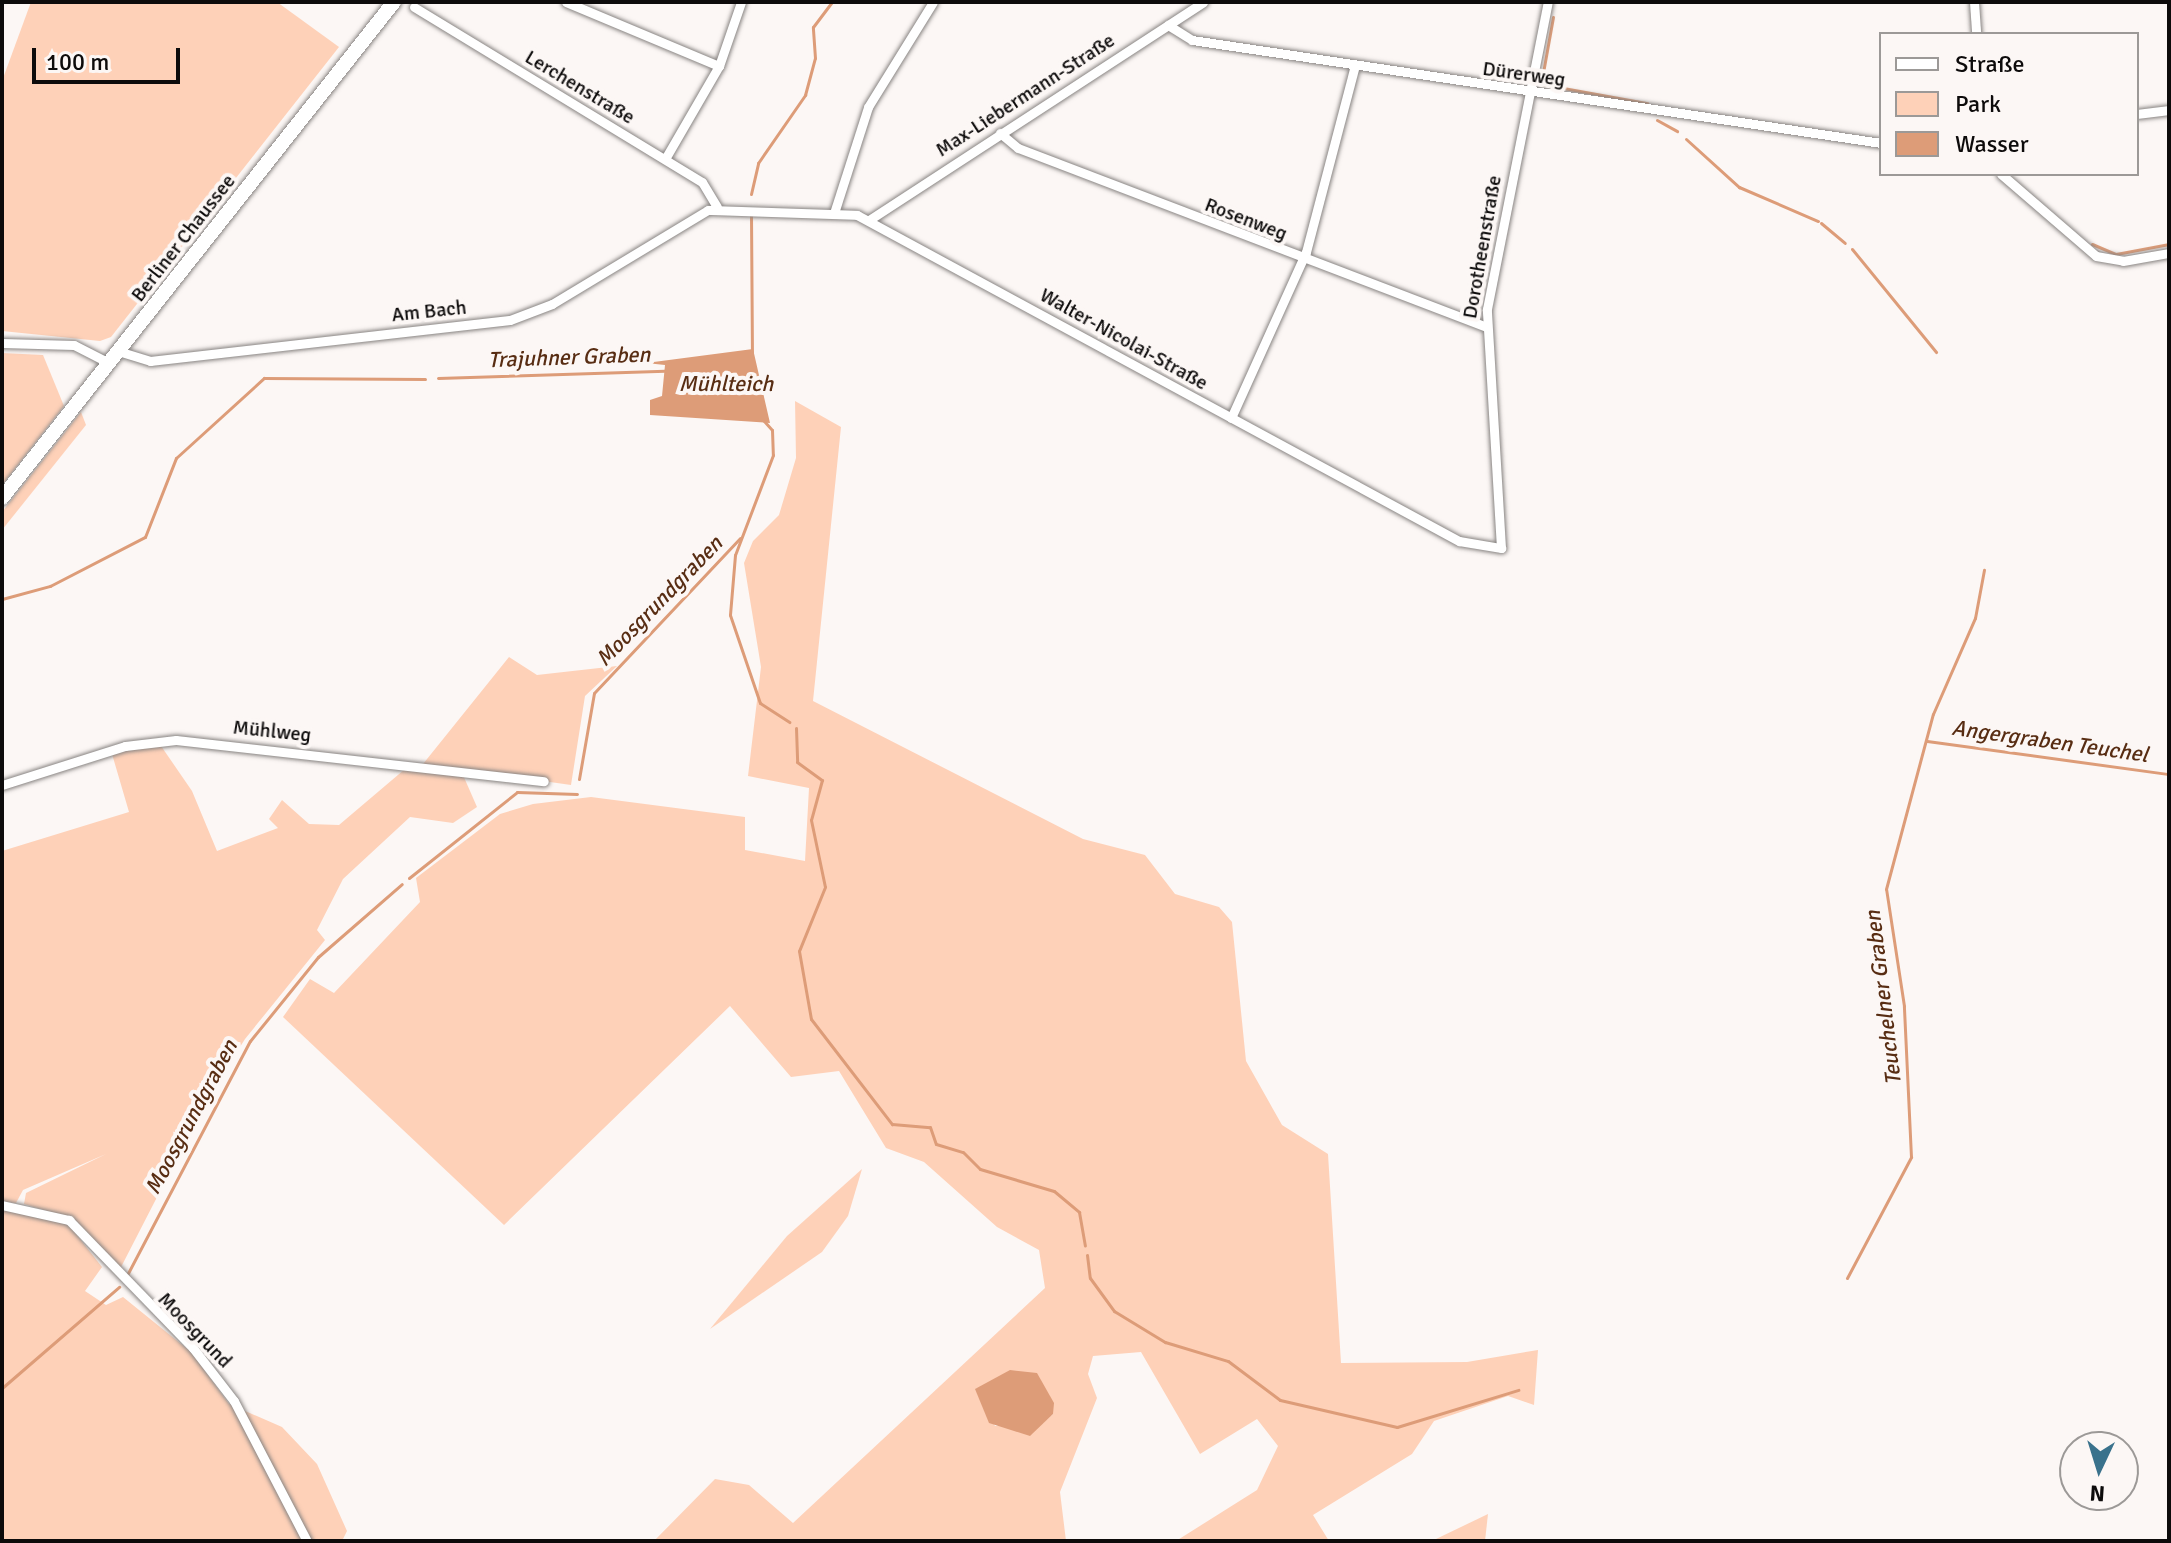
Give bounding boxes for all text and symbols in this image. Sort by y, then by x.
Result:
street label: Max-Liebermann-Straße [931,28,1119,162]
scale bar [36,32,184,82]
legend [1879,32,2139,176]
street label: Lerchenstraße [521,45,639,129]
text: 100 m [46,47,109,77]
text: Straße [1955,49,2025,79]
street label: Dürerweg [1481,56,1567,92]
text: Park [1955,89,2001,119]
text: Wasser [1955,129,2029,159]
street label: Berliner Chaussee [126,170,240,306]
street label: Dorotheenstraße [1458,174,1506,320]
street label: Rosenweg [1201,192,1291,246]
street label: Walter-Nicolai-Straße [1036,283,1212,395]
street label: Am Bach [390,295,468,327]
water label: Trajuhner Graben [487,341,651,373]
water label: Mühlteich [679,371,773,397]
water label: Moosgrundgraben [590,530,728,672]
water label: Angergraben Teuchel [1950,714,2150,768]
street label: Mühlweg [232,715,312,747]
water label: Teuchelner Graben [1859,909,1907,1087]
water label: Moosgrundgraben [139,1035,243,1199]
street label: Moosgrund [153,1287,237,1373]
north arrow [2059,1431,2139,1511]
text: N [2089,1479,2106,1507]

